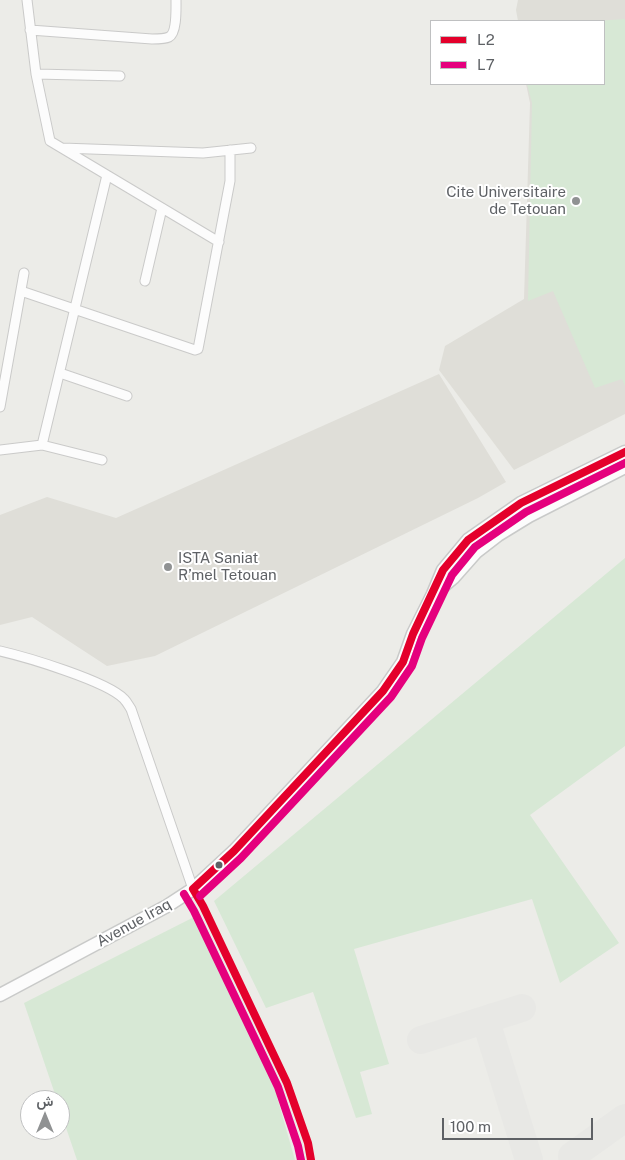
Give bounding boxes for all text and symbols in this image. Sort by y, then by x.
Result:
legend [430,20,605,85]
text: L2 [477,31,495,48]
text: L7 [477,56,495,73]
place label: Cite Universitaire de Tetouan [446,183,566,218]
marker: Cite Universitaire de Tetouan [570,195,582,207]
place label: ISTA Saniat R’mel Tetouan [178,549,277,584]
marker: ISTA Saniat R’mel Tetouan [162,561,174,573]
unlabelled marker [214,860,224,870]
street label: Avenue Iraq [94,895,174,951]
north arrow [20,1090,70,1140]
text: ش [37,1093,53,1109]
scale bar [445,1108,596,1140]
text: 100 m [450,1118,491,1135]

